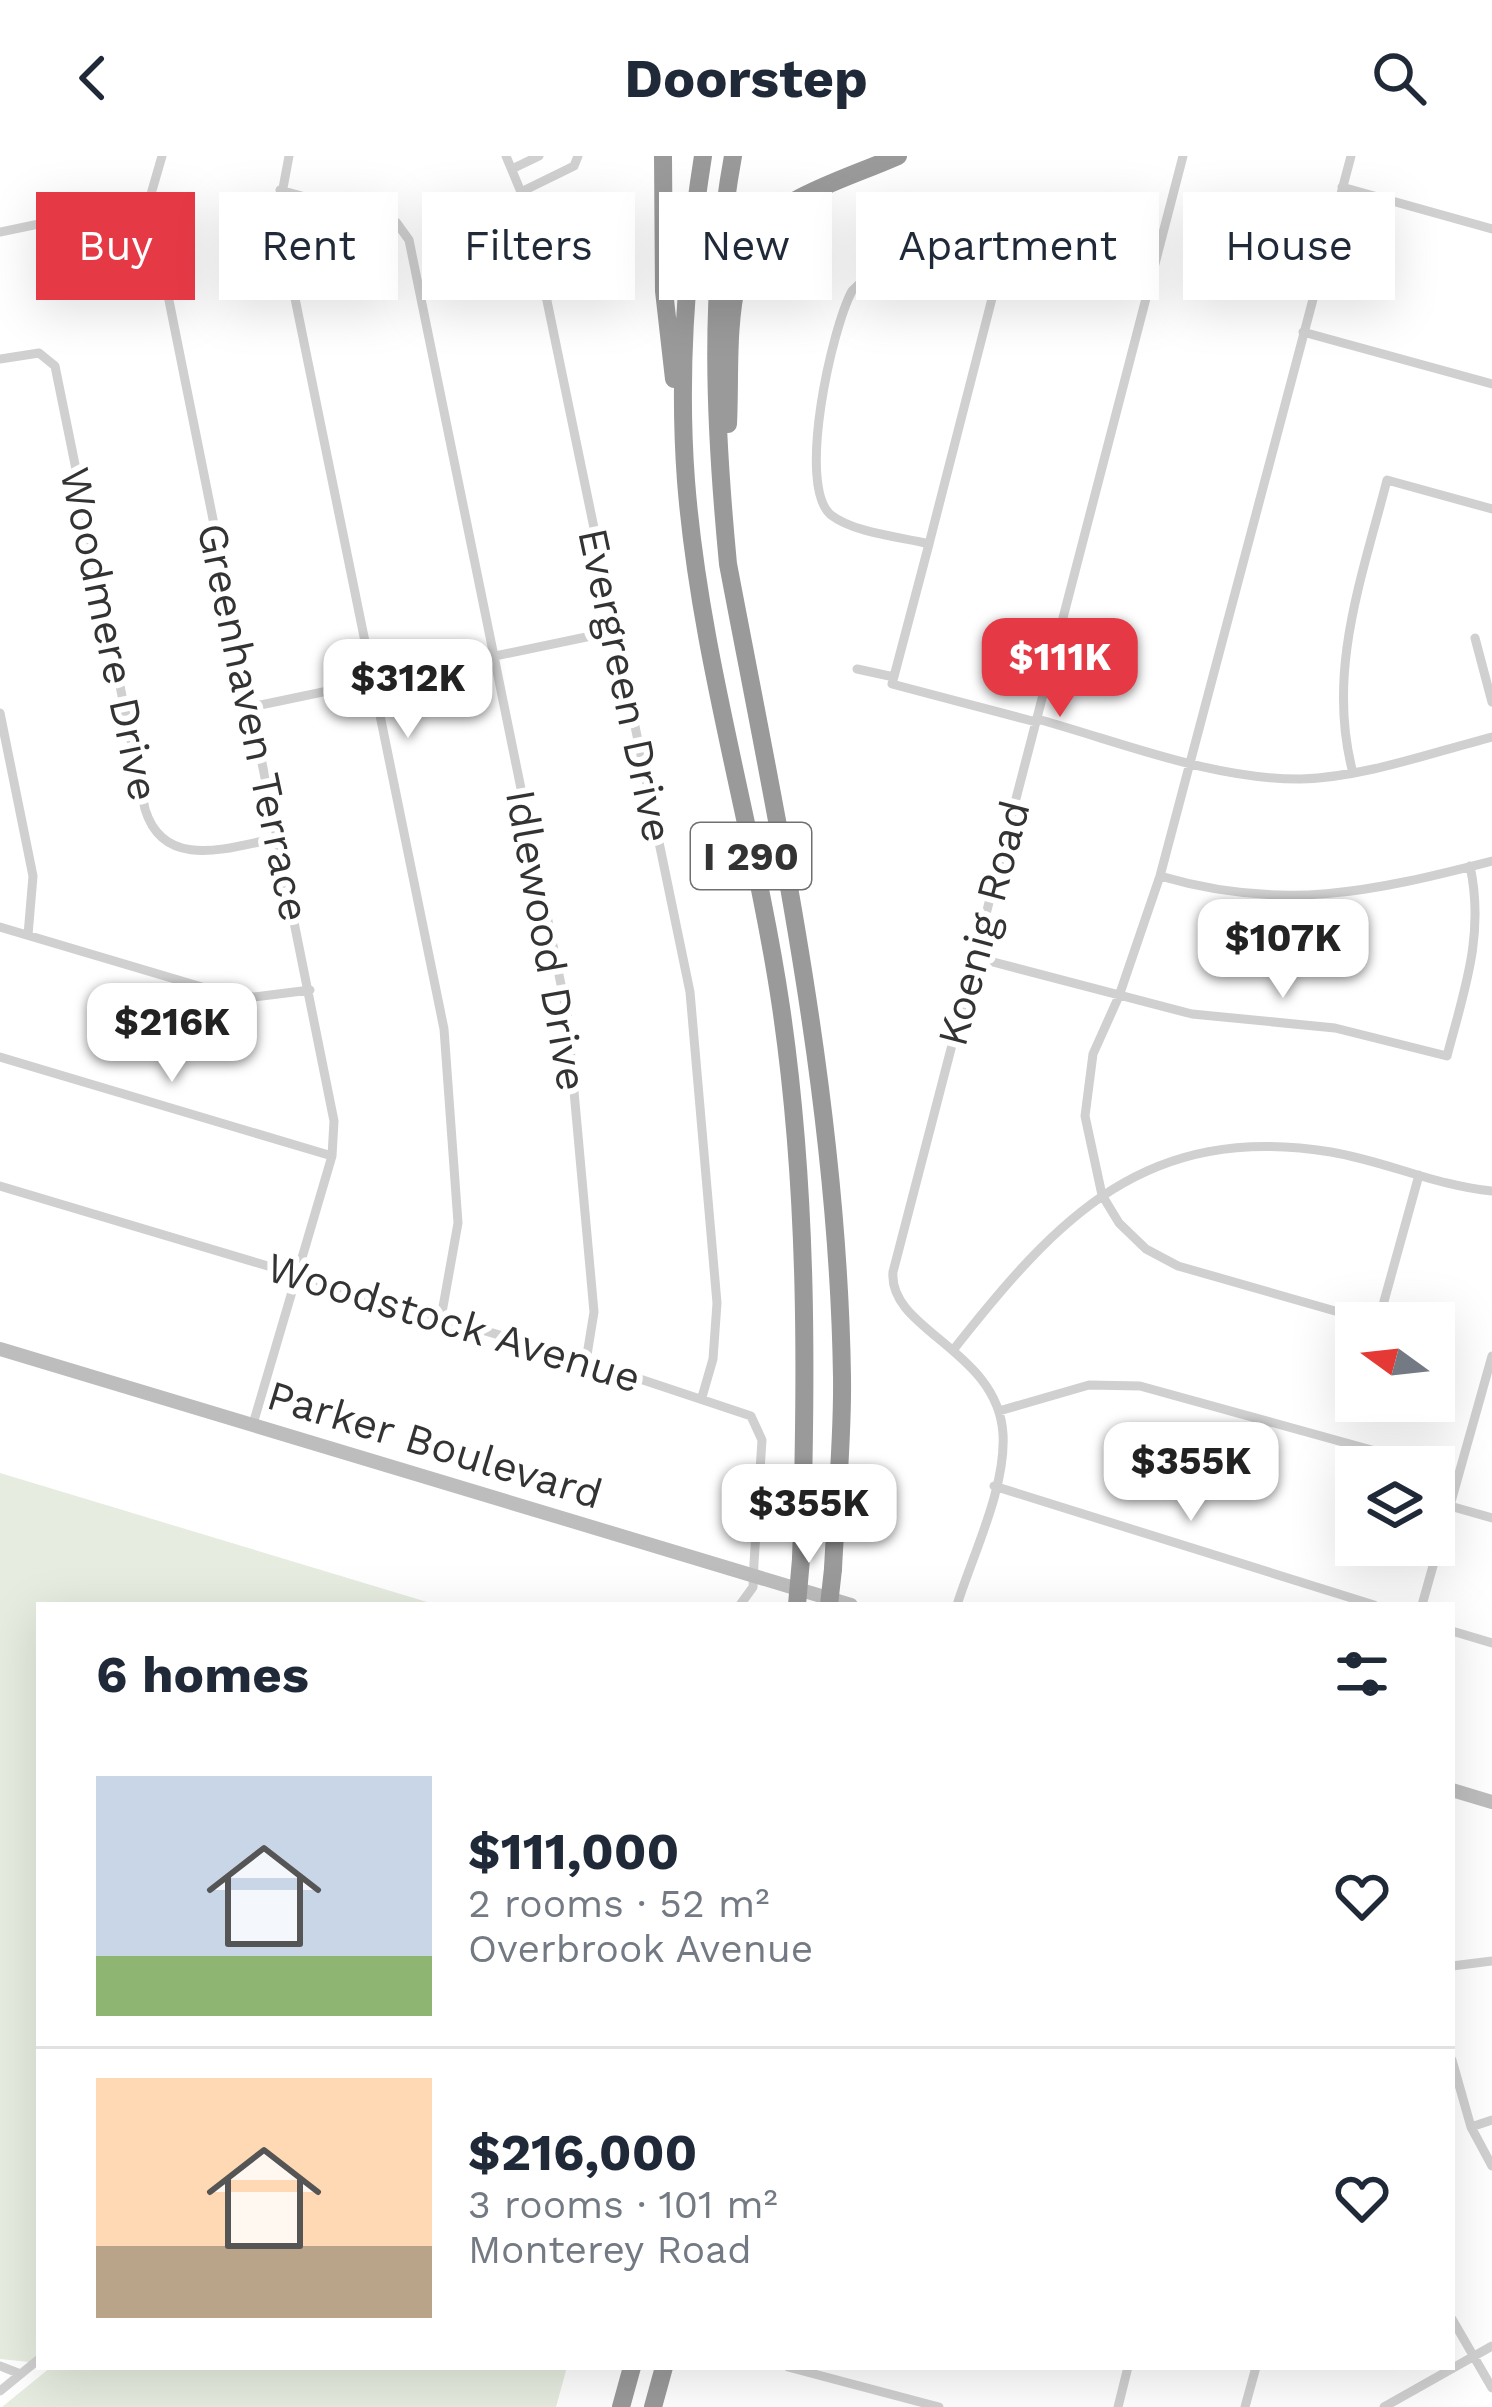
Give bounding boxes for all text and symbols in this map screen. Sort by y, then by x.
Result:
icon: back [60,45,126,111]
icon: search [1366,45,1432,111]
text: Doorstep [624,47,868,110]
chip: Buy [36,192,195,300]
chip: Rent [219,192,398,300]
chip: Filters [422,192,635,300]
chip: New [659,192,832,300]
chip: Apartment [856,192,1159,300]
chip: House [1183,192,1395,300]
street label: Woodmere Drive [50,463,169,805]
street label: Greenhaven Terrace [187,519,320,926]
street label: Evergreen Drive [568,524,683,847]
pin: $111K [976,618,1144,720]
text: $111K [1009,634,1111,679]
pin: $312K [324,639,492,741]
text: $312K [350,655,466,700]
street label: Idlewood Drive [496,786,597,1095]
street label: Koenig Road [927,795,1040,1051]
road number: I 290 [691,823,811,889]
pin: $107K [1199,899,1367,1001]
text: $107K [1225,915,1341,960]
pin: $216K [88,983,256,1085]
text: $216K [114,999,230,1044]
street label: Woodstock Avenue [261,1242,647,1403]
north arrow [1335,1302,1455,1422]
map controls [1335,1302,1455,1566]
street label: Parker Boulevard [262,1370,608,1519]
pin: $355K [1107,1422,1275,1524]
text: $355K [1131,1438,1251,1483]
button: layers [1335,1446,1455,1566]
pin: $355K [725,1464,893,1566]
text: $355K [749,1480,869,1525]
icon: filters [1329,1641,1395,1707]
text: 6 homes [96,1645,309,1704]
text: $111,000 [468,1822,679,1881]
icon: home [192,1824,336,1968]
icon: heart [1329,1863,1395,1929]
text: 2 rooms · 52 m² [468,1881,769,1926]
text: Overbrook Avenue [468,1926,813,1971]
text: $216,000 [468,2123,697,2182]
icon: home [192,2126,336,2270]
icon: heart [1329,2165,1395,2231]
text: 3 rooms · 101 m² [468,2182,778,2227]
text: Monterey Road [468,2227,752,2272]

